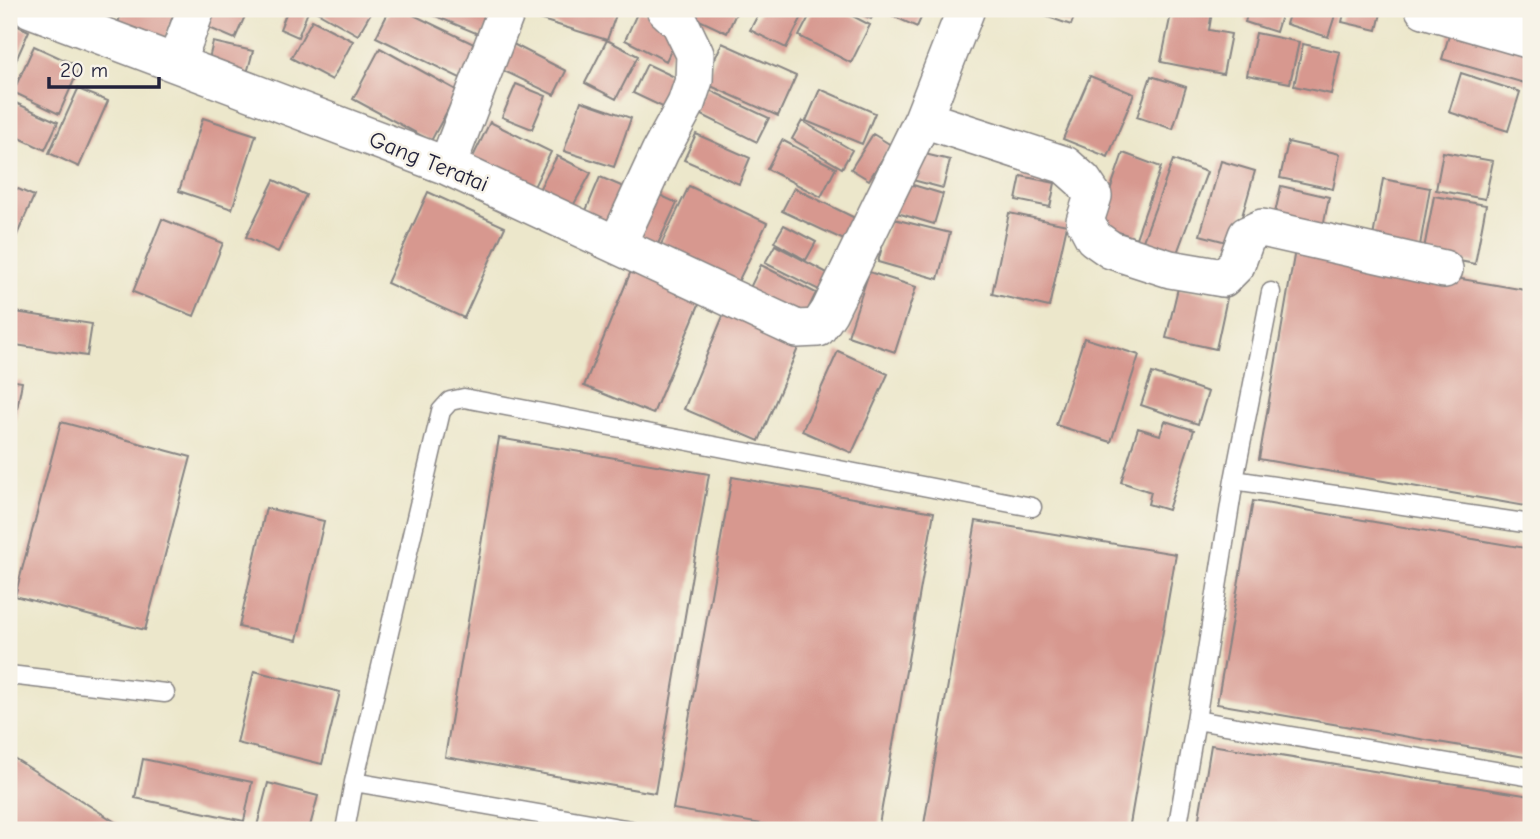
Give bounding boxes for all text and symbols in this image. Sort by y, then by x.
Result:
scale bar [49,46,159,90]
text: 20 m [60,58,108,82]
street label: Gang Teratai [365,125,492,198]

